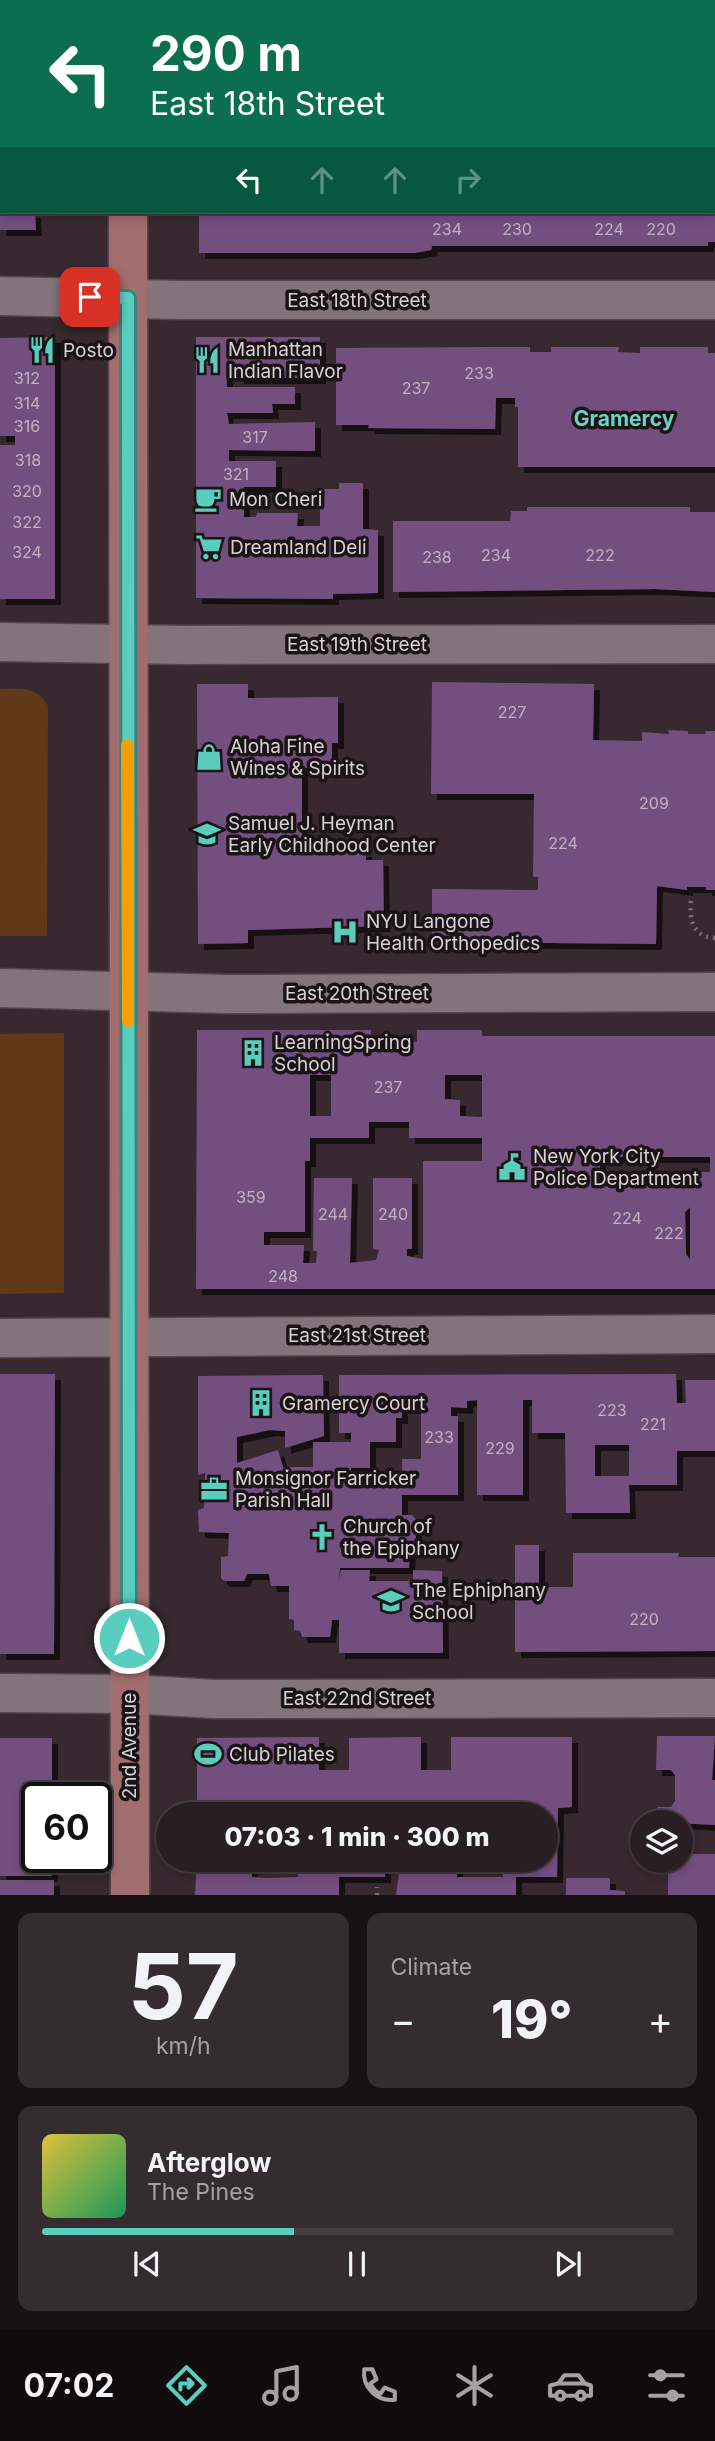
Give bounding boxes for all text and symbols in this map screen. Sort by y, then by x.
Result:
text: 290 m [150,24,302,83]
icon: left [35,28,126,119]
text: East 18th Street [150,84,385,123]
icon: left [230,161,268,199]
icon: ahead [303,161,341,199]
icon: ahead [376,161,414,199]
icon: right [449,161,487,199]
house number: 234 [432,219,462,239]
house number: 230 [502,219,532,239]
house number: 224 [594,219,624,239]
house number: 220 [646,219,676,239]
pin [60,267,120,327]
icon: arrive [71,278,109,316]
street label: East 18th Street [287,289,427,312]
restaurant icon: Posto [27,335,57,365]
place label: Manhattan Indian Flavor [228,338,343,383]
place label: Posto [63,339,114,362]
restaurant icon: Manhattan Indian Flavor [192,345,222,375]
house number: 233 [464,363,494,383]
house number: 312 [14,368,40,388]
house number: 237 [402,378,430,398]
house number: 314 [14,393,40,413]
district label: Gramercy [574,406,675,431]
house number: 316 [14,416,40,436]
house number: 317 [242,427,268,447]
house number: 318 [15,450,41,470]
house number: 321 [223,464,249,484]
house number: 320 [12,481,42,501]
cafe icon: Mon Cheri [193,484,223,514]
place label: Mon Cheri [229,488,322,511]
house number: 322 [12,512,42,532]
supermarket icon: Dreamland Deli [194,532,224,562]
place label: Dreamland Deli [230,536,367,559]
house number: 324 [12,542,42,562]
house number: 234 [481,545,511,565]
house number: 222 [585,545,615,565]
house number: 238 [422,547,452,567]
street label: East 19th Street [287,633,427,656]
house number: 227 [498,702,526,722]
place label: Aloha Fine Wines & Spirits [230,735,365,780]
shop icon: Aloha Fine Wines & Spirits [194,742,224,772]
house number: 209 [639,793,669,813]
place label: Samuel J. Heyman Early Childhood Center [228,812,436,857]
school or university icon: Samuel J. Heyman Early Childhood Center [192,819,222,849]
house number: 224 [548,833,578,853]
place label: NYU Langone Health Orthopedics [366,910,540,955]
hospital icon: NYU Langone Health Orthopedics [330,917,360,947]
street label: East 20th Street [285,982,429,1005]
place label: LearningSpring School [274,1031,412,1076]
building icon: LearningSpring School [238,1038,268,1068]
house number: 237 [374,1077,402,1097]
place label: New York City Police Department [533,1145,699,1190]
public building icon: New York City Police Department [497,1152,527,1182]
house number: 359 [236,1187,266,1207]
house number: 244 [318,1204,348,1224]
house number: 240 [378,1204,408,1224]
house number: 224 [612,1208,642,1228]
house number: 222 [654,1223,684,1243]
house number: 248 [268,1266,298,1286]
street label: East 21st Street [288,1324,426,1347]
building icon: Gramercy Court [246,1388,276,1418]
place label: Gramercy Court [282,1392,425,1415]
house number: 223 [597,1400,627,1420]
house number: 221 [640,1414,666,1434]
house number: 233 [424,1427,454,1447]
house number: 229 [485,1438,515,1458]
place label: Monsignor Farricker Parish Hall [235,1467,416,1512]
office icon: Monsignor Farricker Parish Hall [199,1474,229,1504]
place label: Church of the Epiphany [343,1515,460,1560]
church icon: Church of the Epiphany [307,1522,337,1552]
place label: The Ephiphany School [412,1579,546,1624]
school or university icon: The Ephiphany School [376,1586,406,1616]
position arrow [92,1601,166,1675]
house number: 220 [629,1609,659,1629]
street label: East 22nd Street [283,1687,431,1710]
street label: 2nd Avenue [118,1693,141,1799]
sports icon: Club Pilates [193,1739,223,1769]
place label: Club Pilates [229,1743,335,1766]
speed limit sign: 60 [21,1782,112,1873]
map controls [630,1810,693,1873]
button: layers [630,1810,693,1873]
text: 07:03 · 1 min · 300 m [224,1821,490,1852]
text: 57 [128,1931,239,2041]
text: Climate [391,1953,472,1981]
text: 19° [491,1988,572,2051]
text: − [391,1997,416,2043]
text: + [648,1997,673,2043]
text: km/h [156,2032,211,2060]
text: Afterglow [147,2147,271,2178]
text: The Pines [147,2178,255,2206]
icon: previous [128,2245,166,2283]
icon: pause [338,2245,376,2283]
icon: next [549,2245,587,2283]
icon: directions [162,2361,211,2410]
icon: music [258,2361,307,2410]
icon: phone [354,2361,403,2410]
icon: climate [450,2361,499,2410]
icon: car [546,2361,595,2410]
icon: filters [642,2361,691,2410]
text: 07:02 [24,2366,114,2405]

